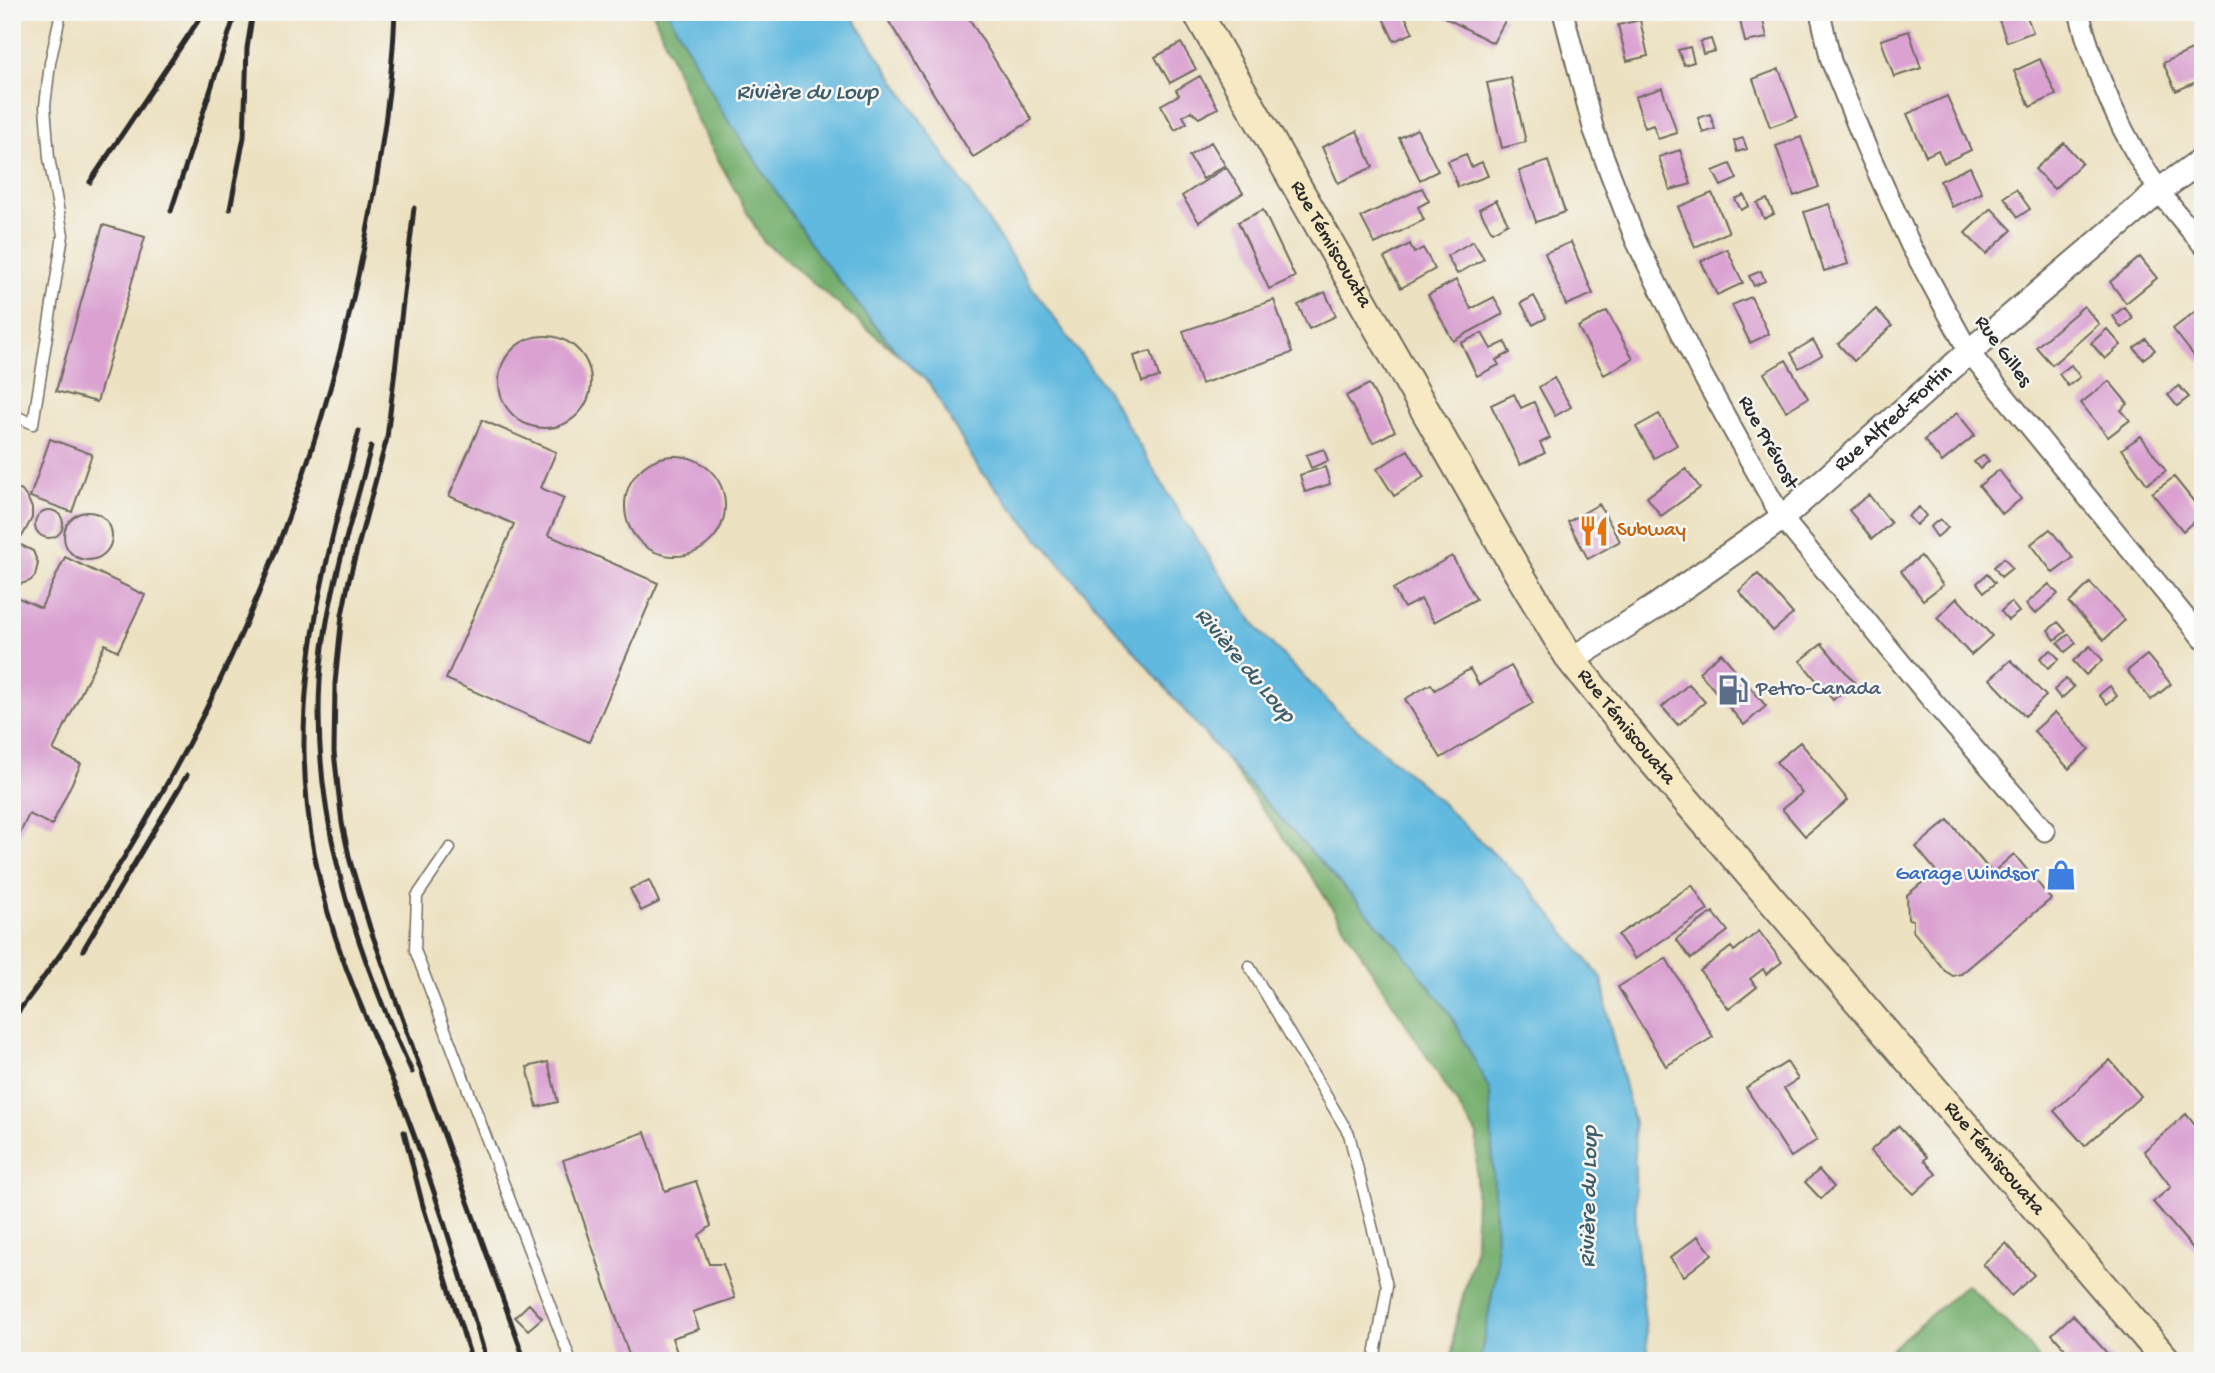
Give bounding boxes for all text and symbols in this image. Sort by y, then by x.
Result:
water label: Rivière du Loup [736,80,880,107]
street label: Rue Témiscouata [1284,176,1377,314]
street label: Rue Gilles [1968,311,2037,394]
street label: Rue Alfred-Fortin [1830,360,1958,478]
street label: Rue Prévost [1731,392,1804,496]
restaurant icon: Subway [1577,514,1611,548]
place label: Subway [1617,519,1686,544]
water label: Rivière du Loup [1188,603,1301,730]
street label: Rue Témiscouata [1571,664,1681,792]
fuel station icon: Petro-Canada [1716,673,1750,707]
place label: Petro-Canada [1755,678,1882,703]
shop icon: Garage Windsor [2044,858,2078,892]
place label: Garage Windsor [1895,863,2040,888]
street label: Rue Témiscouata [1938,1096,2050,1222]
water label: Rivière du Loup [1575,1124,1605,1268]

